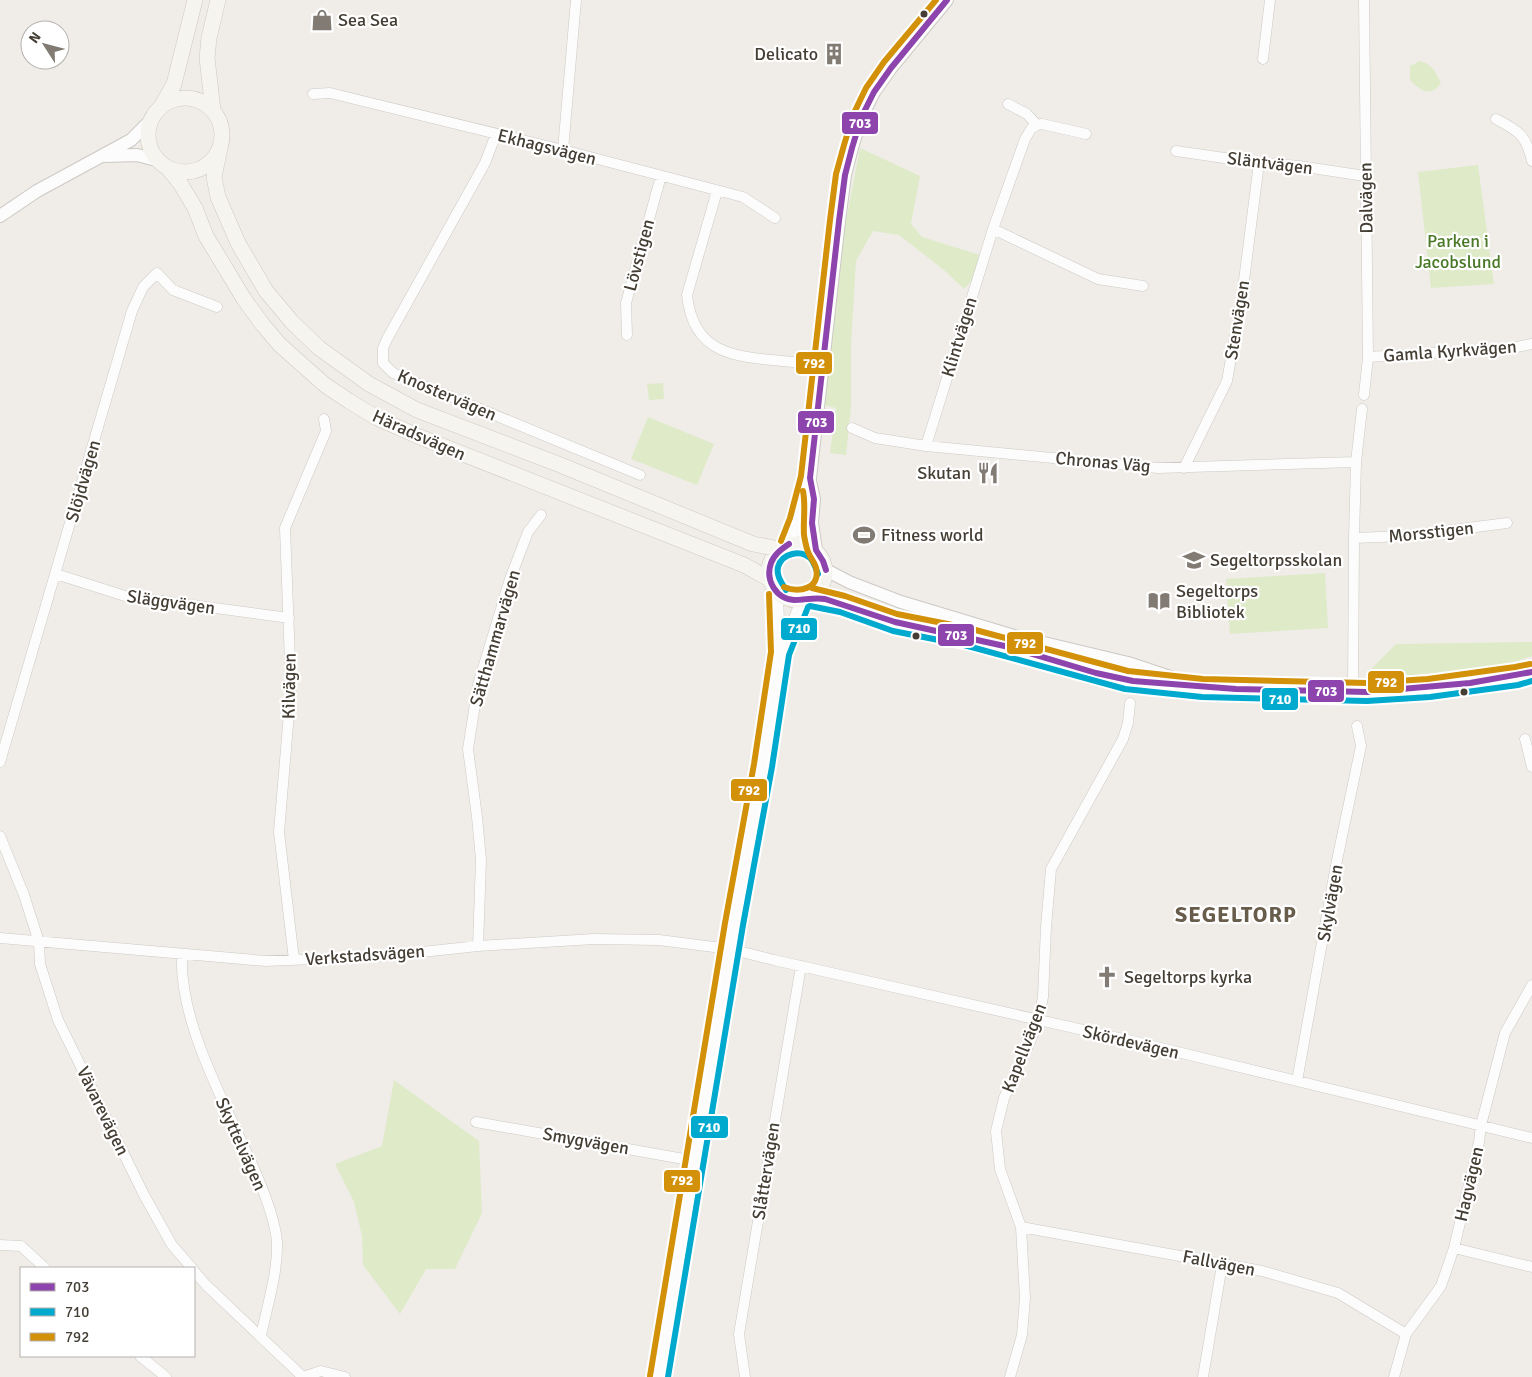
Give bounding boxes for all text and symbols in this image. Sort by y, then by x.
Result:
shop icon: Sea Sea [309,7,335,33]
place label: Sea Sea [338,9,398,31]
unlabelled marker [919,9,929,19]
north arrow [20,20,70,70]
text: N [25,29,45,47]
building icon: Delicato [821,41,847,67]
place label: Delicato [754,43,818,65]
line badge: 703 [841,111,879,135]
text: 703 [849,115,871,132]
street label: Ekhagsvägen [495,124,599,170]
street label: Släntvägen [1226,147,1314,179]
street label: Dalvägen [1354,162,1378,234]
street label: Lövstigen [619,216,659,294]
park label: Parken i Jacobslund [1415,230,1501,273]
street label: Stenvägen [1220,279,1254,361]
street label: Klintvägen [936,294,982,380]
street label: Gamla Kyrkvägen [1383,335,1517,367]
line badge: 792 [795,351,833,375]
text: 792 [803,355,825,372]
street label: Knostervägen [394,364,500,426]
street label: Häradsvägen [369,405,469,465]
line badge: 703 [797,410,835,434]
text: 703 [805,414,827,431]
street label: Slöjdvägen [61,437,105,525]
street label: Chronas Väg [1055,447,1151,477]
restaurant icon: Skutan [975,460,1001,486]
place label: Skutan [917,462,971,484]
street label: Morsstigen [1387,517,1475,547]
sports icon: Fitness world [851,522,877,548]
place label: Fitness world [881,524,983,546]
school or university icon: Segeltorpsskolan [1181,547,1207,573]
place label: Segeltorpsskolan [1210,549,1342,571]
street label: Sätthammarvägen [465,567,525,709]
place label: Segeltorps Bibliotek [1176,580,1258,623]
street label: Släggvägen [125,585,217,619]
library icon: Segeltorps Bibliotek [1146,588,1172,614]
line badge: 710 [780,617,818,641]
text: 710 [788,620,811,637]
line badge: 703 [937,623,975,647]
text: 703 [945,627,967,644]
unlabelled marker [911,631,921,641]
line badge: 792 [1006,631,1044,655]
text: 792 [1014,635,1036,652]
street label: Kilvägen [277,653,301,719]
line badge: 792 [1367,670,1405,694]
text: 792 [1375,674,1397,691]
line badge: 703 [1307,679,1345,703]
text: 703 [1315,683,1337,700]
line badge: 710 [1261,687,1299,711]
unlabelled marker [1459,687,1469,697]
text: 710 [1269,691,1292,708]
line badge: 792 [730,778,768,802]
text: 792 [738,782,760,799]
street label: Skylvägen [1312,863,1348,943]
district label: SEGELTORP [1175,901,1297,928]
street label: Verkstadsvägen [304,940,426,970]
church icon: Segeltorps kyrka [1094,964,1120,990]
place label: Segeltorps kyrka [1124,966,1252,988]
street label: Kapellvägen [997,1000,1051,1096]
street label: Skördevägen [1081,1020,1181,1064]
street label: Vävarevägen [72,1063,134,1159]
street label: Skyttelvägen [211,1094,271,1194]
line badge: 710 [690,1115,729,1139]
text: 710 [698,1119,721,1136]
street label: Slåttervägen [747,1121,785,1221]
street label: Smygvägen [541,1123,631,1159]
street label: Hagvägen [1450,1144,1488,1224]
line badge: 792 [663,1169,701,1193]
text: 792 [671,1172,693,1189]
street label: Fallvägen [1181,1245,1257,1281]
legend [20,1267,195,1357]
text: 703 [65,1278,89,1296]
text: 710 [65,1303,89,1321]
text: 792 [65,1328,89,1346]

